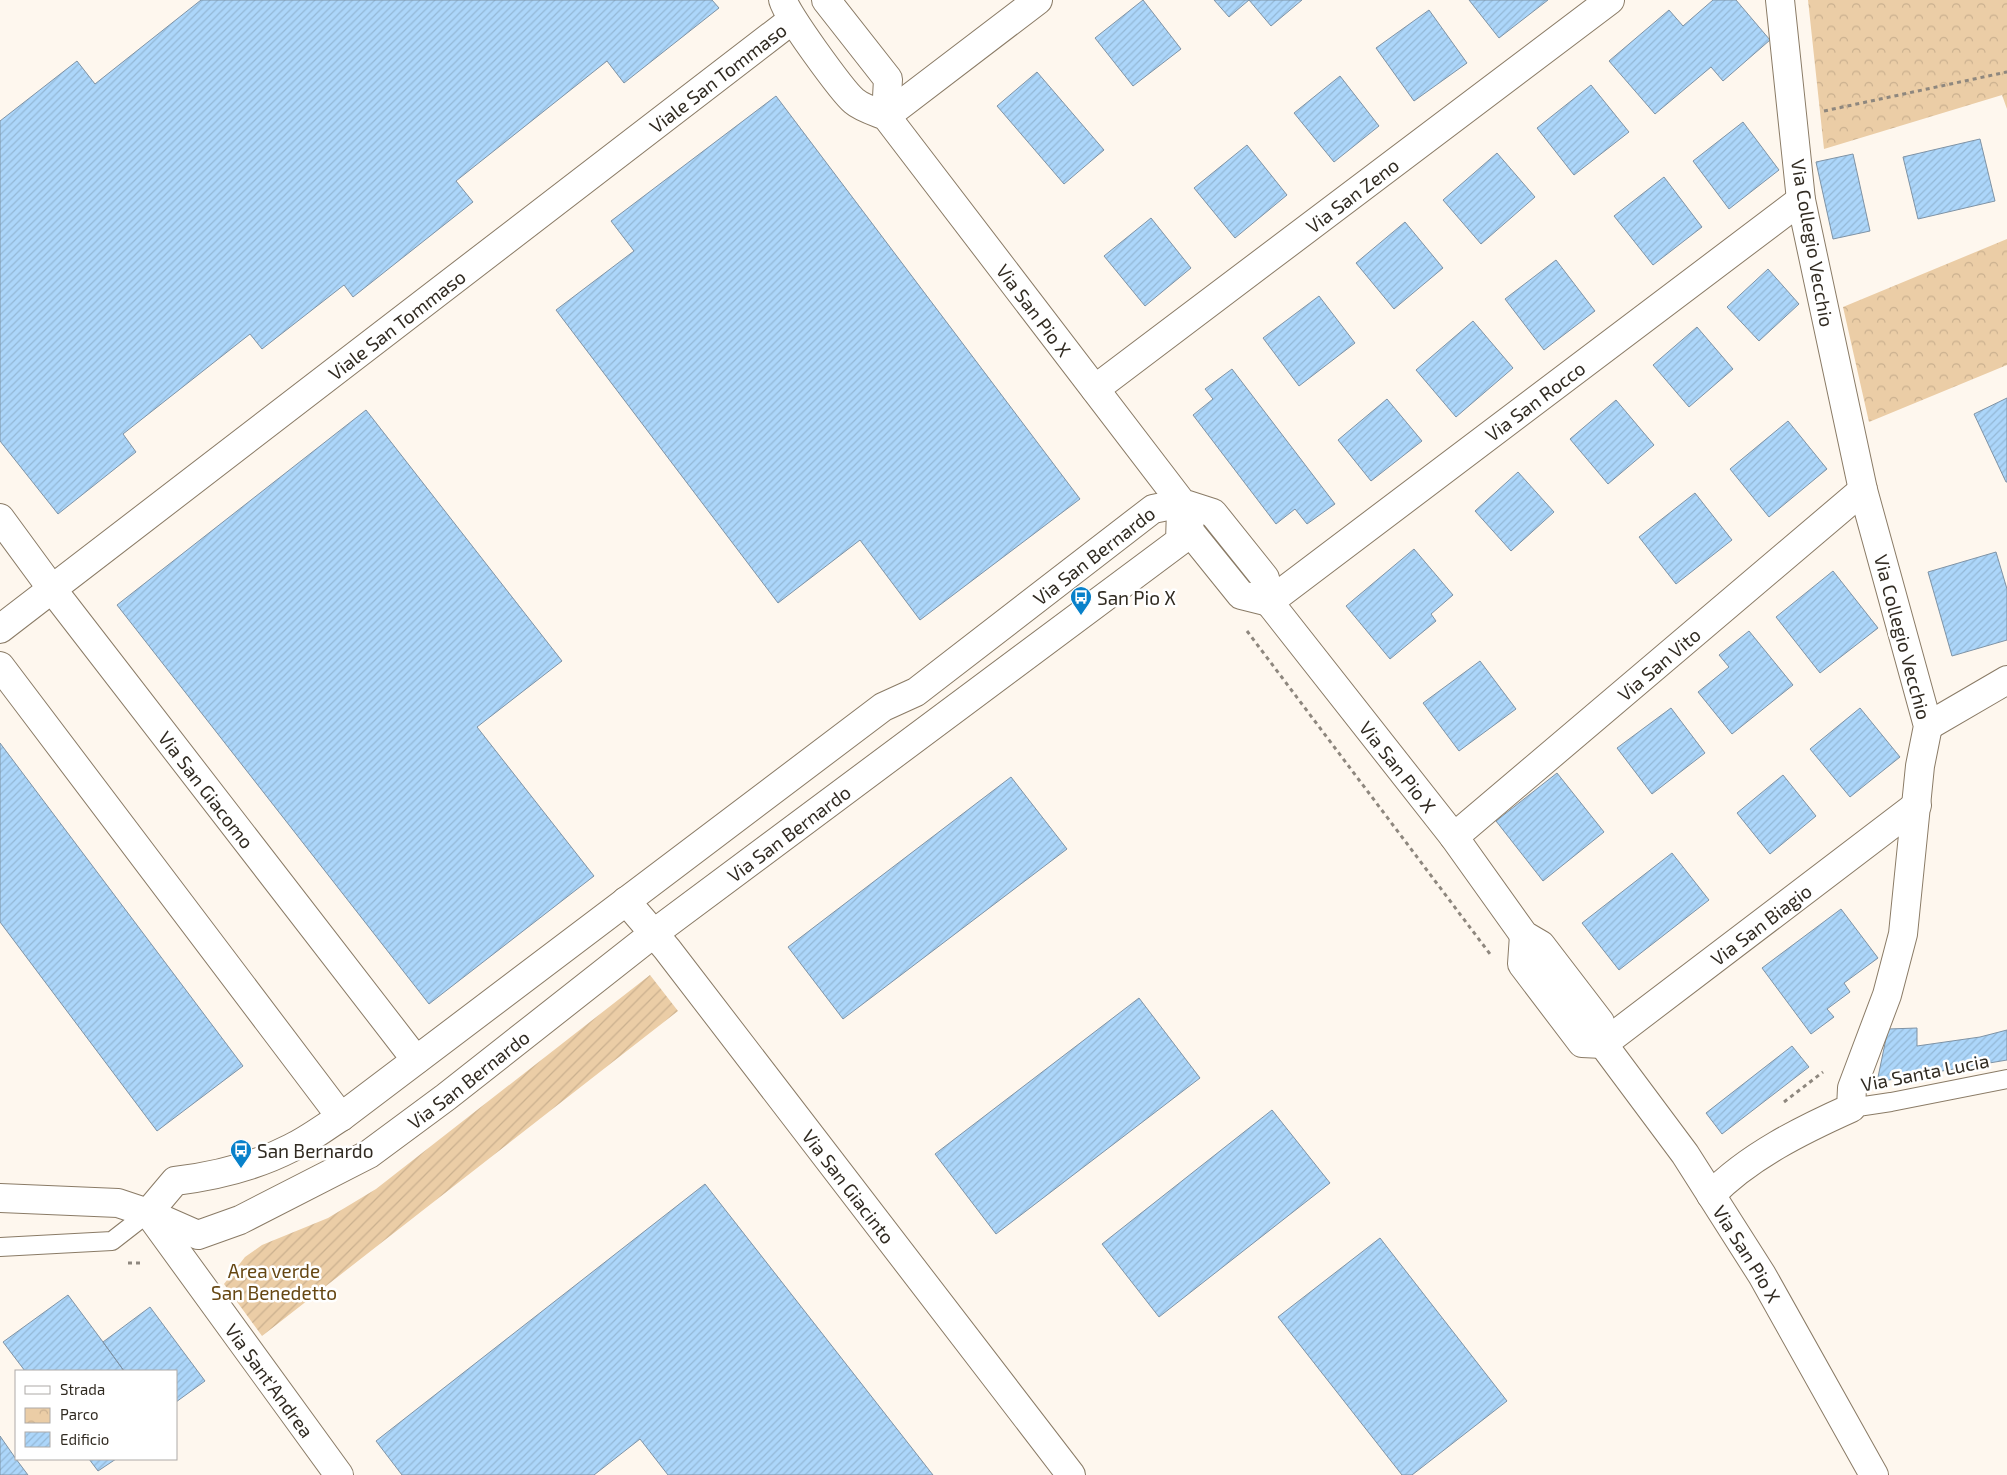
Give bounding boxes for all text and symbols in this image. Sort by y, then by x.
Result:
street label: Viale San Tommaso [644,17,791,137]
street label: Via San Zeno [1301,153,1403,237]
street label: Via Collegio Vecchio [1787,157,1839,329]
street label: Via San Pio X [992,259,1076,361]
street label: Viale San Tommaso [323,264,469,384]
street label: Via San Rocco [1481,356,1589,446]
street label: Via San Bernardo [1028,501,1159,609]
street label: Via Collegio Vecchio [1870,552,1936,722]
bus stop icon: San Pio X [1069,585,1093,616]
place label: San Pio X [1097,586,1176,609]
street label: Via San Vito [1612,622,1704,705]
street label: Via San Pio X [1355,716,1442,817]
street label: Via San Giacomo [154,726,259,852]
street label: Via San Bernardo [722,780,854,886]
street label: Via San Biagio [1706,878,1815,970]
street label: Via San Bernardo [403,1025,533,1133]
street label: Via Santa Lucia [1859,1048,1991,1096]
street label: Via San Giacinto [798,1124,900,1248]
bus stop icon: San Bernardo [229,1138,253,1169]
place label: San Bernardo [257,1139,374,1162]
street label: Via San Pio X [1709,1201,1786,1306]
park label: Area verde San Benedetto [211,1259,337,1304]
street label: Via Sant'Andrea [221,1318,319,1442]
legend [15,1370,178,1460]
text: Strada [60,1380,105,1398]
text: Parco [60,1405,99,1423]
text: Edificio [60,1430,109,1448]

